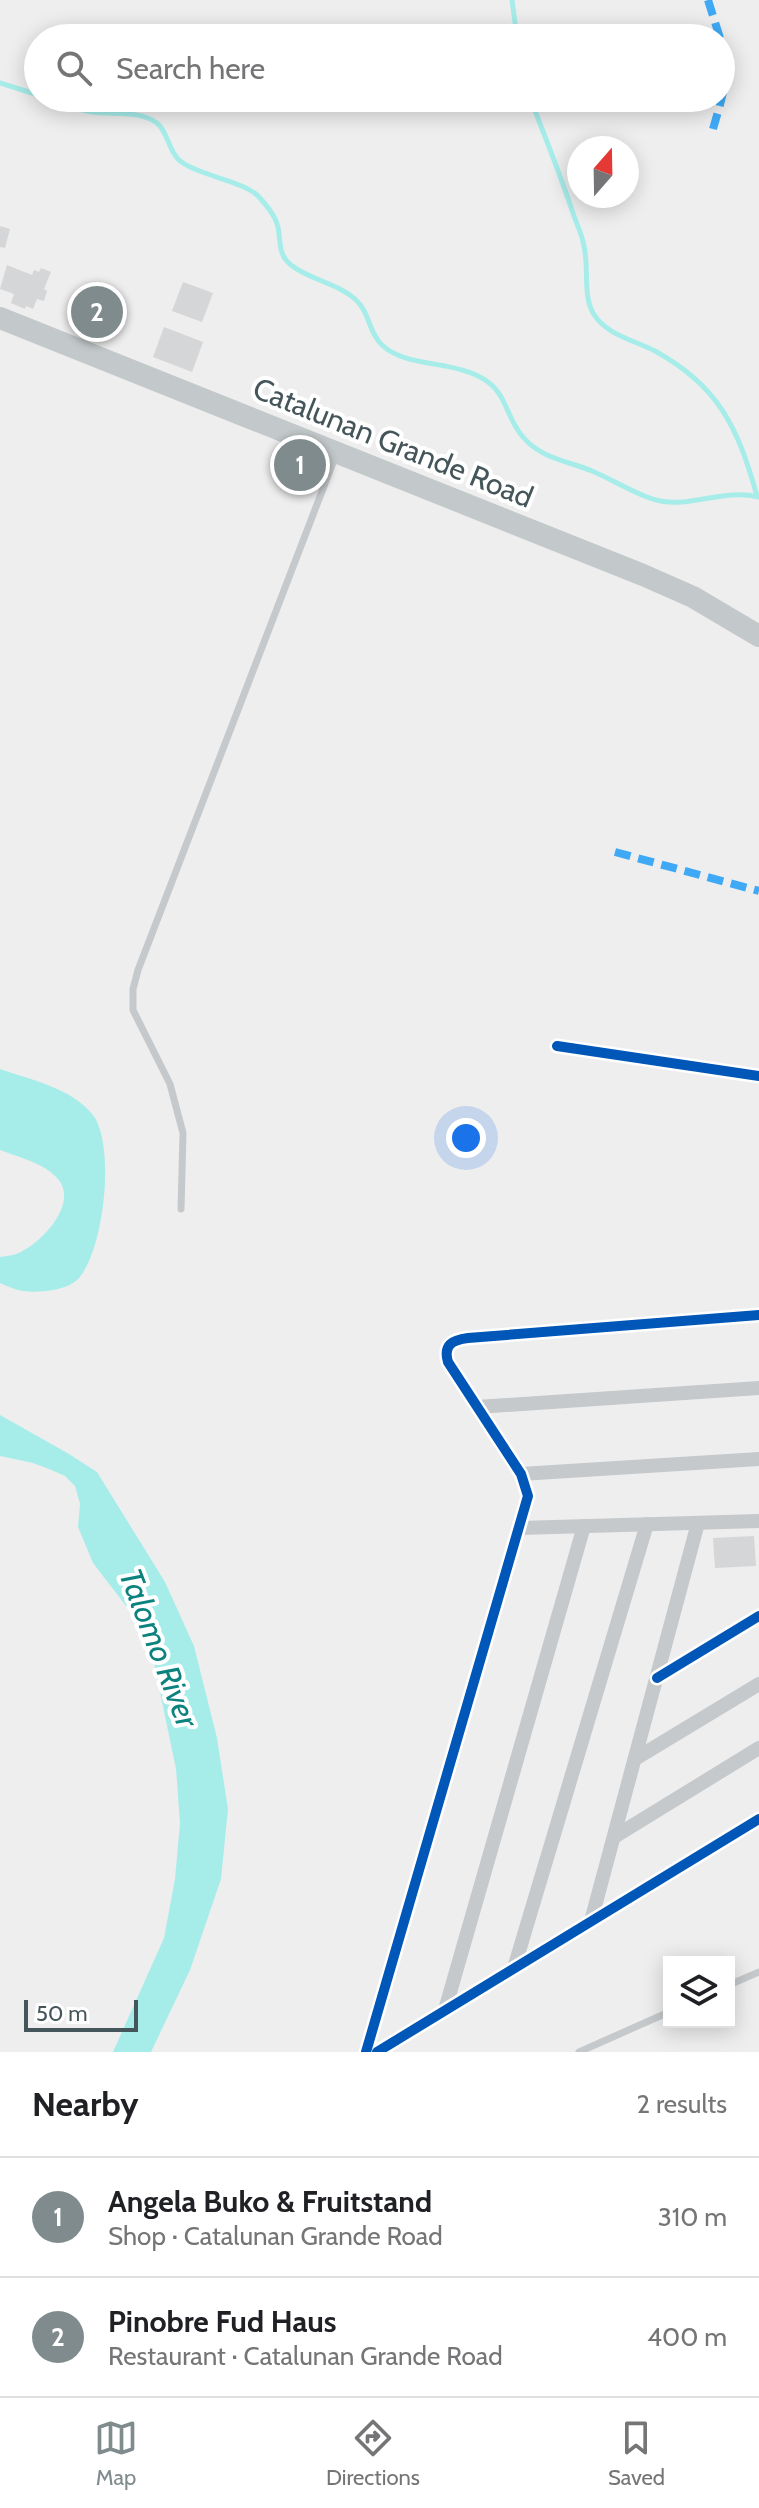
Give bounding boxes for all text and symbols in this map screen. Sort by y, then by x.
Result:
search box [24,24,735,112]
icon: search [52,46,96,90]
text: Search here [116,50,265,87]
north arrow [567,136,639,208]
pin: 2 [71,282,123,342]
street label: Catalunan Grande Road [248,369,539,516]
pin: 1 [274,435,326,495]
your location [446,1118,486,1158]
water label: Talomo River [111,1563,208,1734]
map controls [663,1956,735,2028]
button: layers [663,1956,735,2028]
scale bar [24,1996,138,2032]
text: 50 m [36,2000,88,2027]
text: Nearby [32,2083,139,2125]
text: 2 results [636,2088,727,2120]
text: Angela Buko & Fruitstand [108,2183,432,2220]
text: 1 [53,2201,63,2233]
text: 310 m [658,2201,727,2233]
text: Shop · Catalunan Grande Road [108,2220,443,2252]
text: Pinobre Fud Haus [108,2303,336,2340]
text: 2 [51,2321,65,2353]
text: 400 m [647,2321,727,2353]
text: Restaurant · Catalunan Grande Road [108,2340,503,2372]
tab: Map [94,2416,138,2491]
tab: Directions [326,2416,420,2491]
tab: Saved [608,2416,665,2491]

